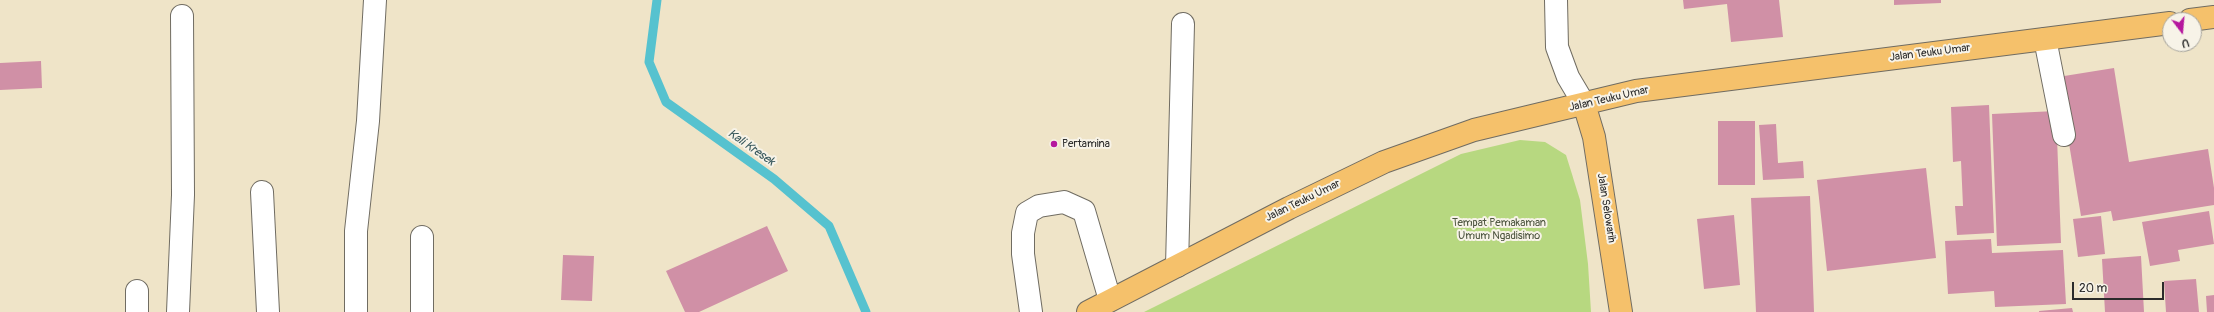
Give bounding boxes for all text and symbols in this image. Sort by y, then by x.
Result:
north arrow [2162,12,2202,52]
text: U [2180,36,2190,50]
street label: Jalan Teuku Umar [1889,41,1971,65]
street label: Jalan Teuku Umar [1568,83,1650,115]
water label: Kali Kresek [725,127,777,169]
place label: Pertamina [1062,137,1110,151]
marker: Pertamina [1049,139,1059,149]
street label: Jalan Selowarih [1594,172,1618,244]
street label: Jalan Teuku Umar [1264,177,1342,225]
park label: Tempat Pemakaman Umum Ngadisimo [1452,216,1546,242]
scale bar [2074,274,2166,300]
text: 20 m [2079,281,2107,296]

